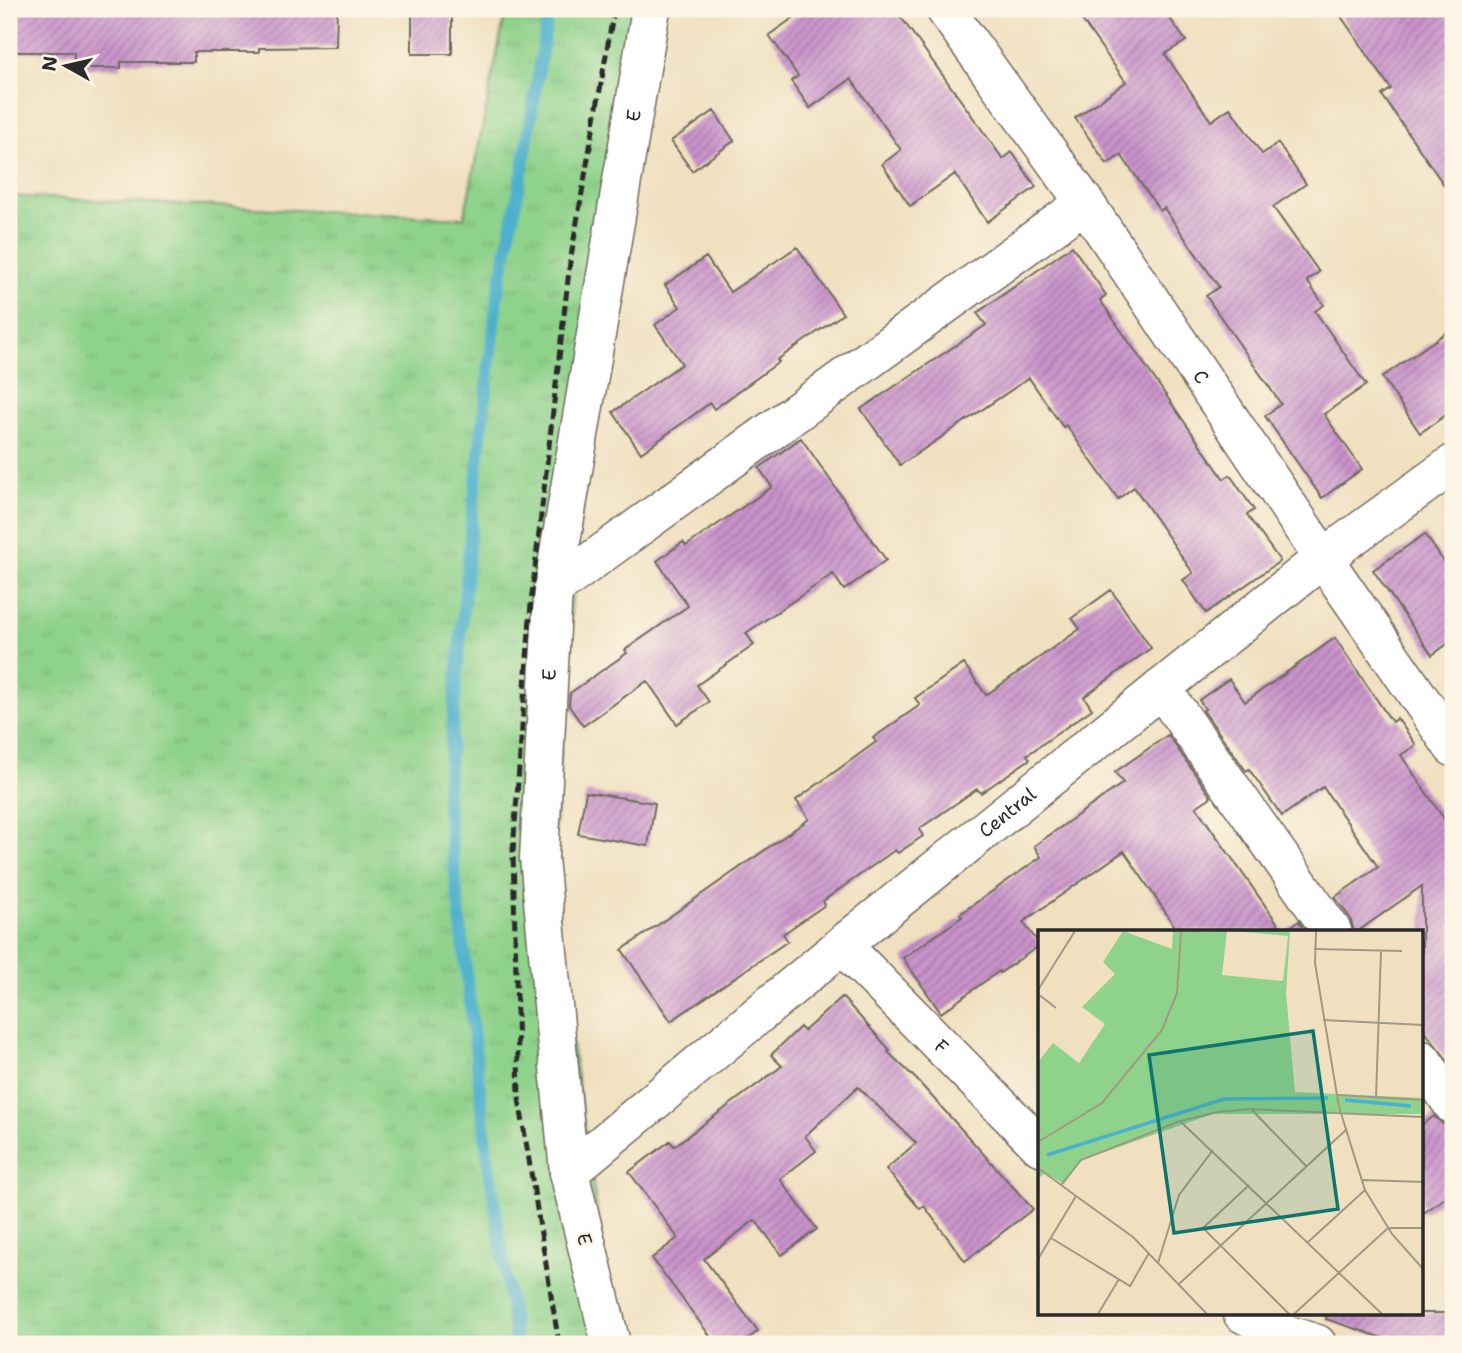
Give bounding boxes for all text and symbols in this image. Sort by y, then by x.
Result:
north arrow [32,32,102,102]
text: N [36,55,63,73]
street label: E [620,108,647,124]
street label: C [1187,365,1214,388]
street label: E [536,668,562,681]
street label: Central [974,782,1041,843]
inset map [1038,930,1424,1314]
street label: F [929,1034,954,1059]
street label: E [571,1230,598,1248]

